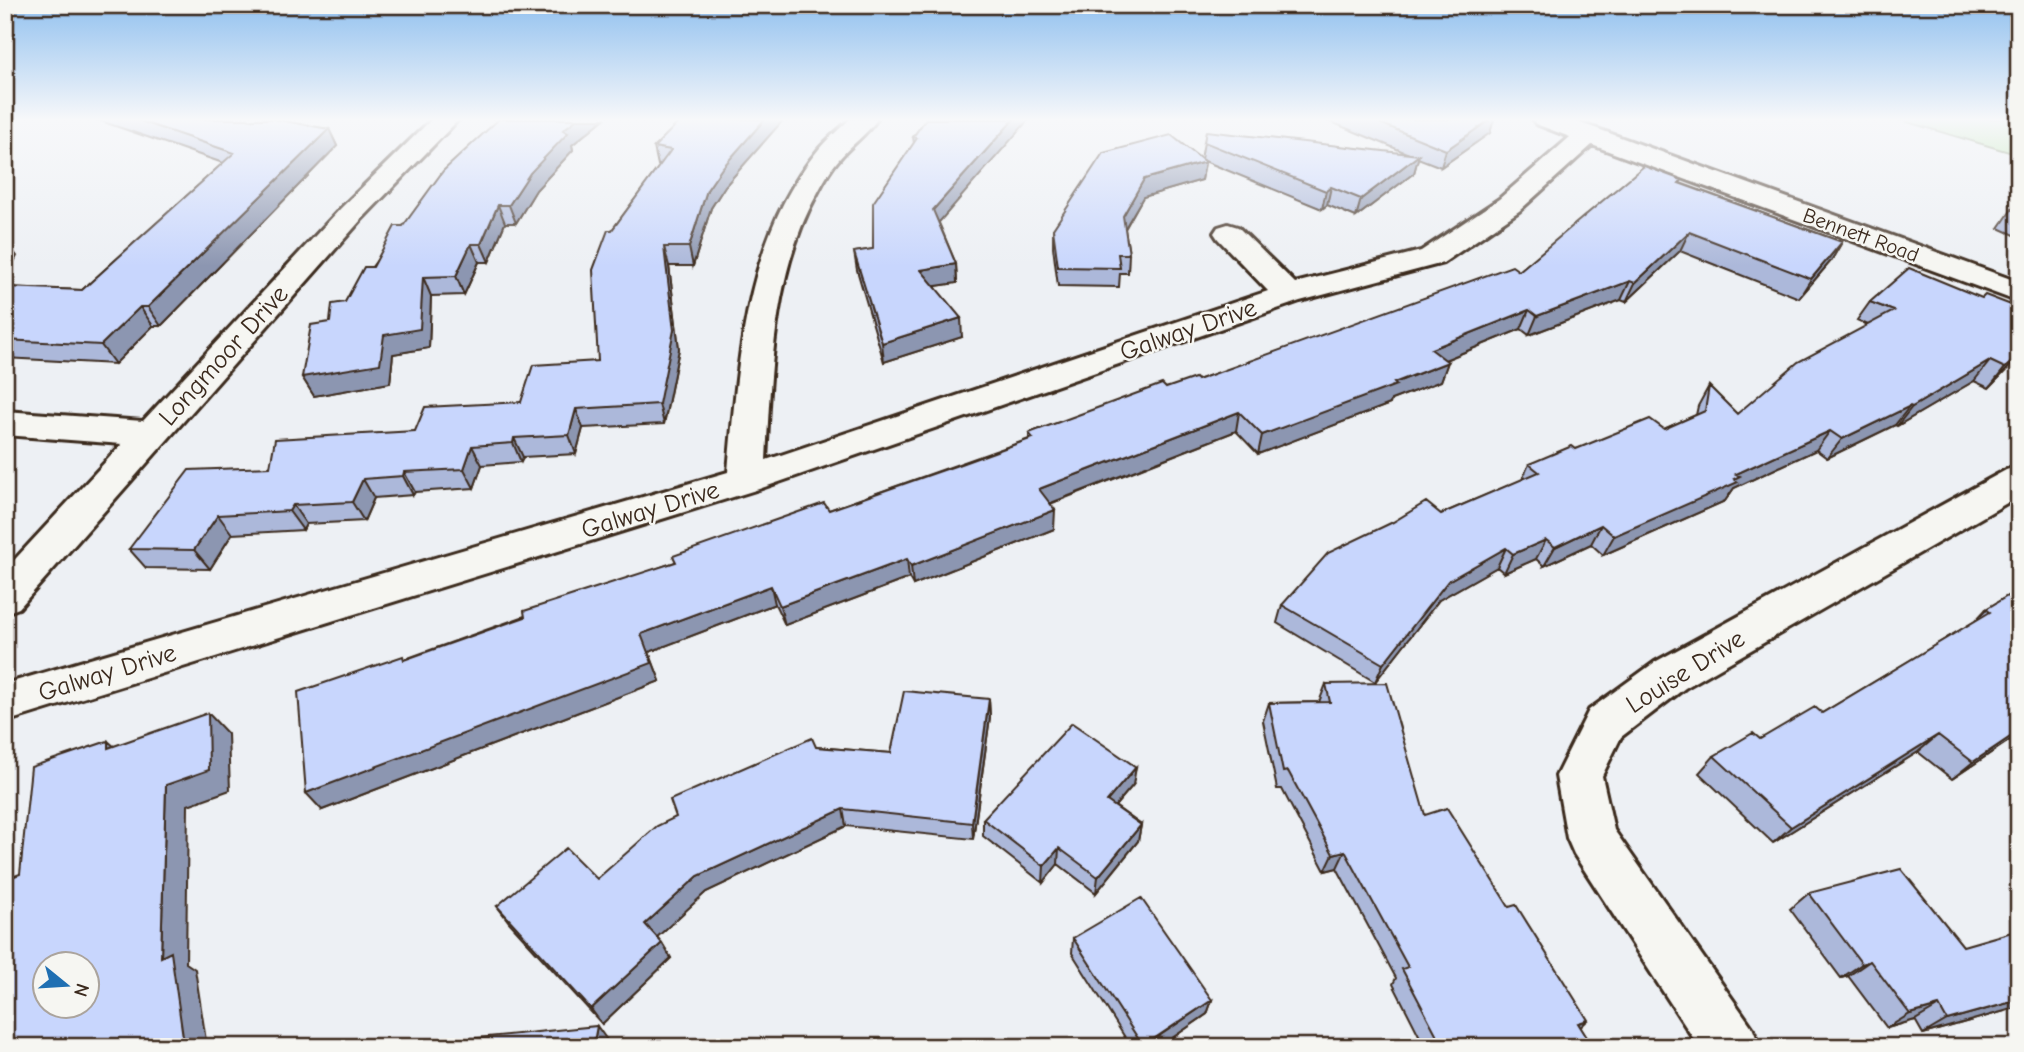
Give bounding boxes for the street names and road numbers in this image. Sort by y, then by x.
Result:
street label: Bennett Road [1800,203,1922,267]
street label: Longmoor Drive [153,279,295,432]
street label: Galway Drive [1116,293,1261,367]
street label: Galway Drive [578,475,723,545]
street label: Louise Drive [1621,624,1750,720]
street label: Galway Drive [35,638,180,708]

